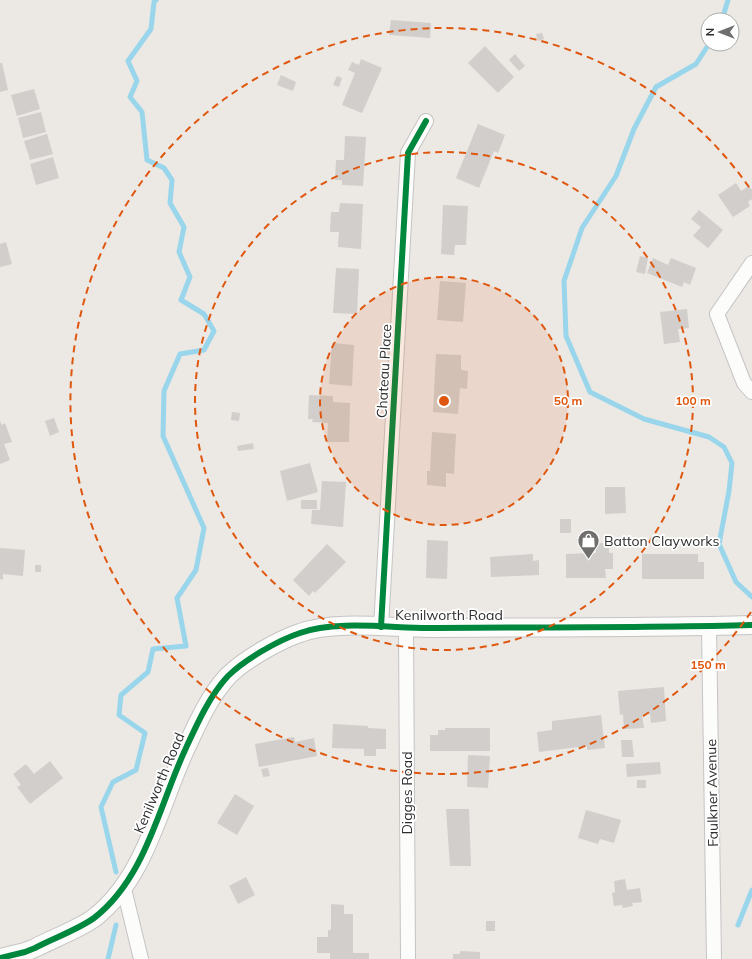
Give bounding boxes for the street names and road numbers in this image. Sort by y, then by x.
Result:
street label: Chateau Place [373,324,395,418]
street label: Kenilworth Road [395,606,503,624]
street label: Kenilworth Road [130,730,188,836]
street label: Faulkner Avenue [702,739,722,847]
street label: Digges Road [398,751,416,835]

